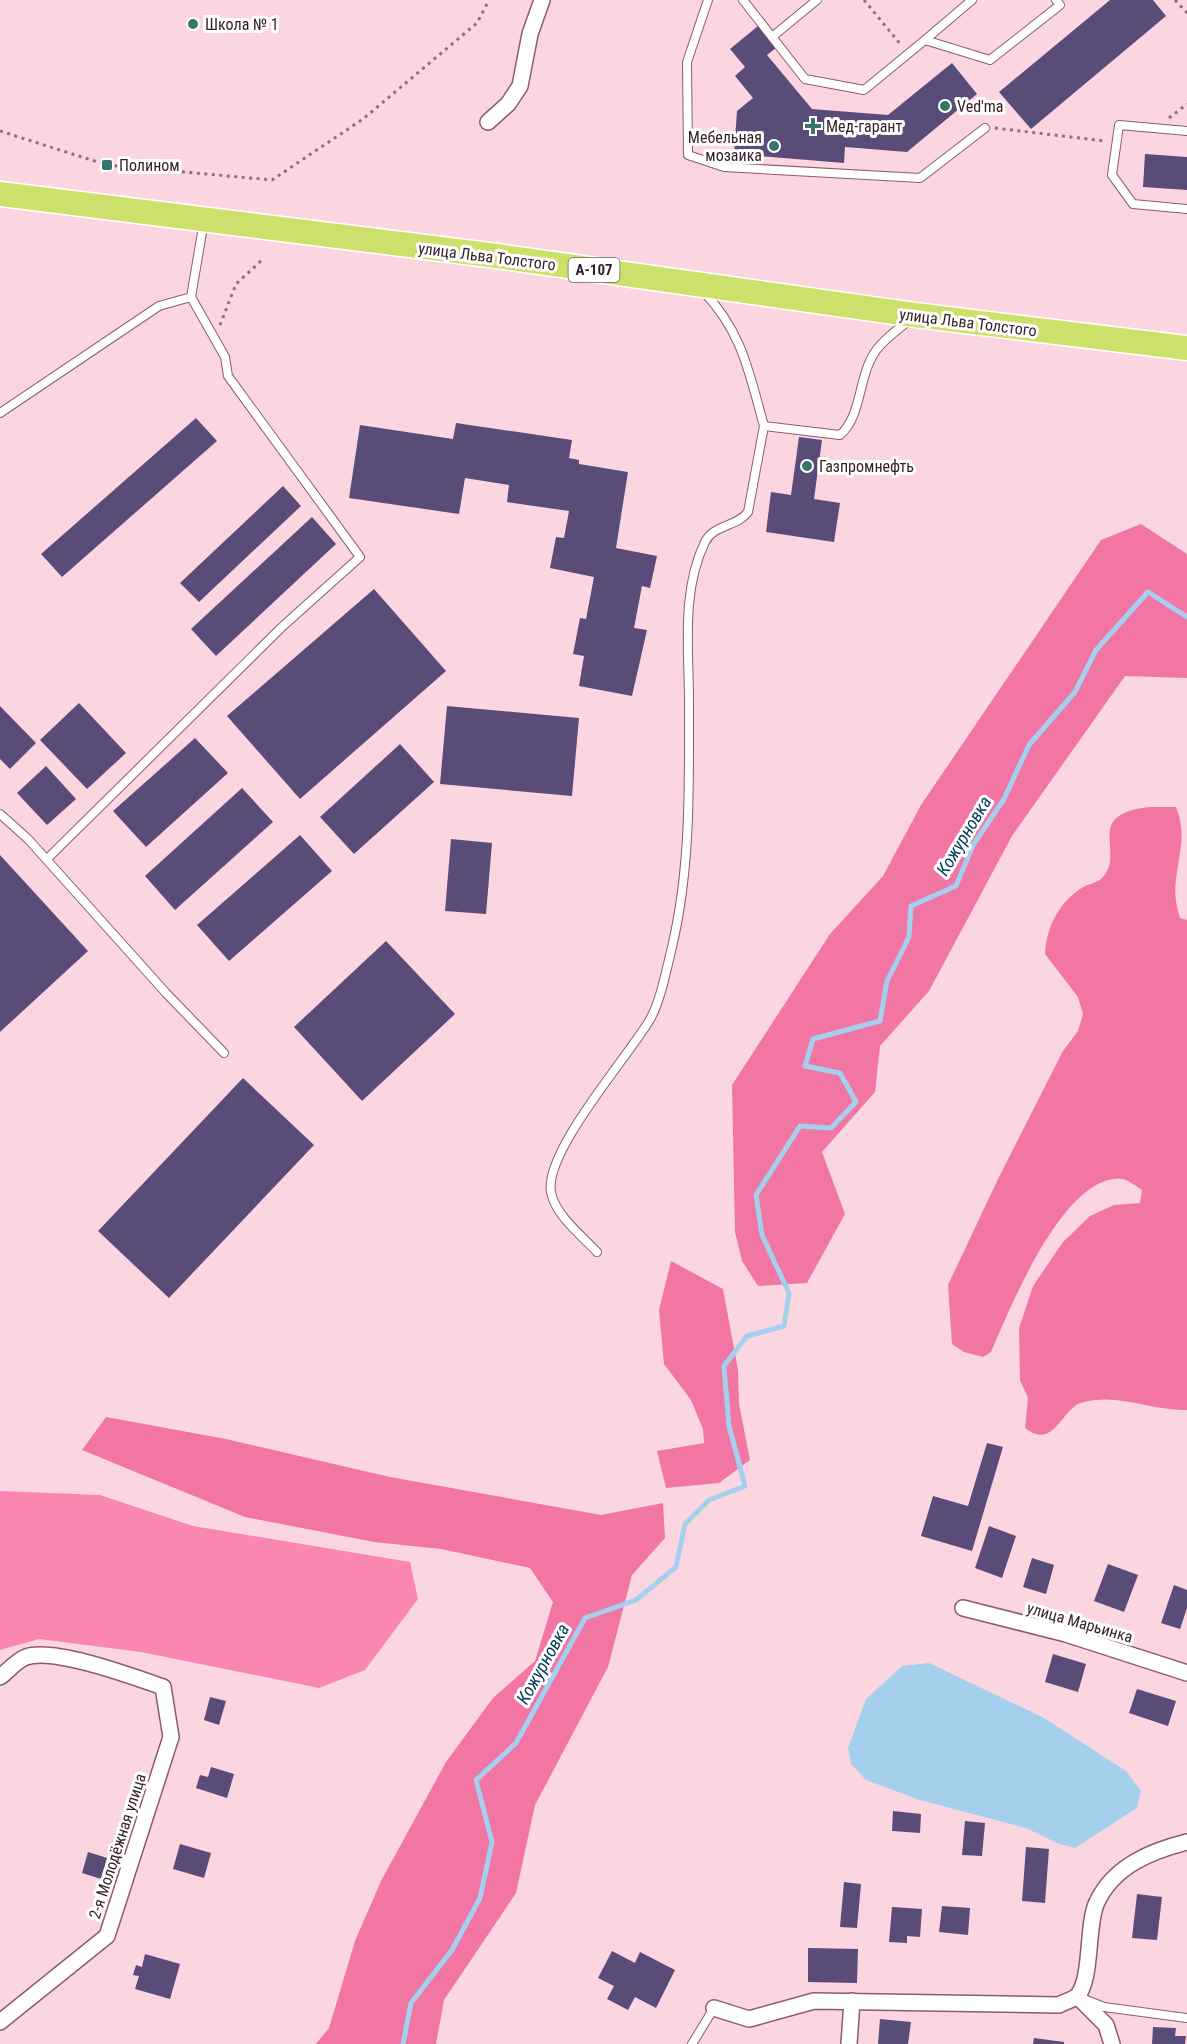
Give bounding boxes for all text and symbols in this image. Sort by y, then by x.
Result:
place label: Школа № 1 [205,15,279,34]
marker: Школа № 1 [186,17,200,31]
place label: Ved'ma [957,97,1003,116]
marker: Ved'ma [938,99,952,113]
marker: Мед-гарант [804,117,822,135]
place label: Мед-гарант [826,117,902,136]
place label: Мебельная мозаика [688,128,762,165]
marker: Мебельная мозаика [767,139,781,153]
place label: Полином [119,156,180,175]
marker: Полином [100,158,114,172]
street label: улица Льва Толстого [417,239,557,274]
road number: А-107 [568,258,620,282]
street label: улица Льва Толстого [898,305,1038,340]
place label: Газпромнефть [819,457,914,476]
marker: Газпромнефть [800,459,814,473]
water label: Кожурновка [932,792,995,879]
street label: улица Марьинка [1025,1598,1135,1647]
water label: Кожурновка [512,1620,573,1708]
street label: 2-я Молодёжная улица [85,1771,150,1921]

